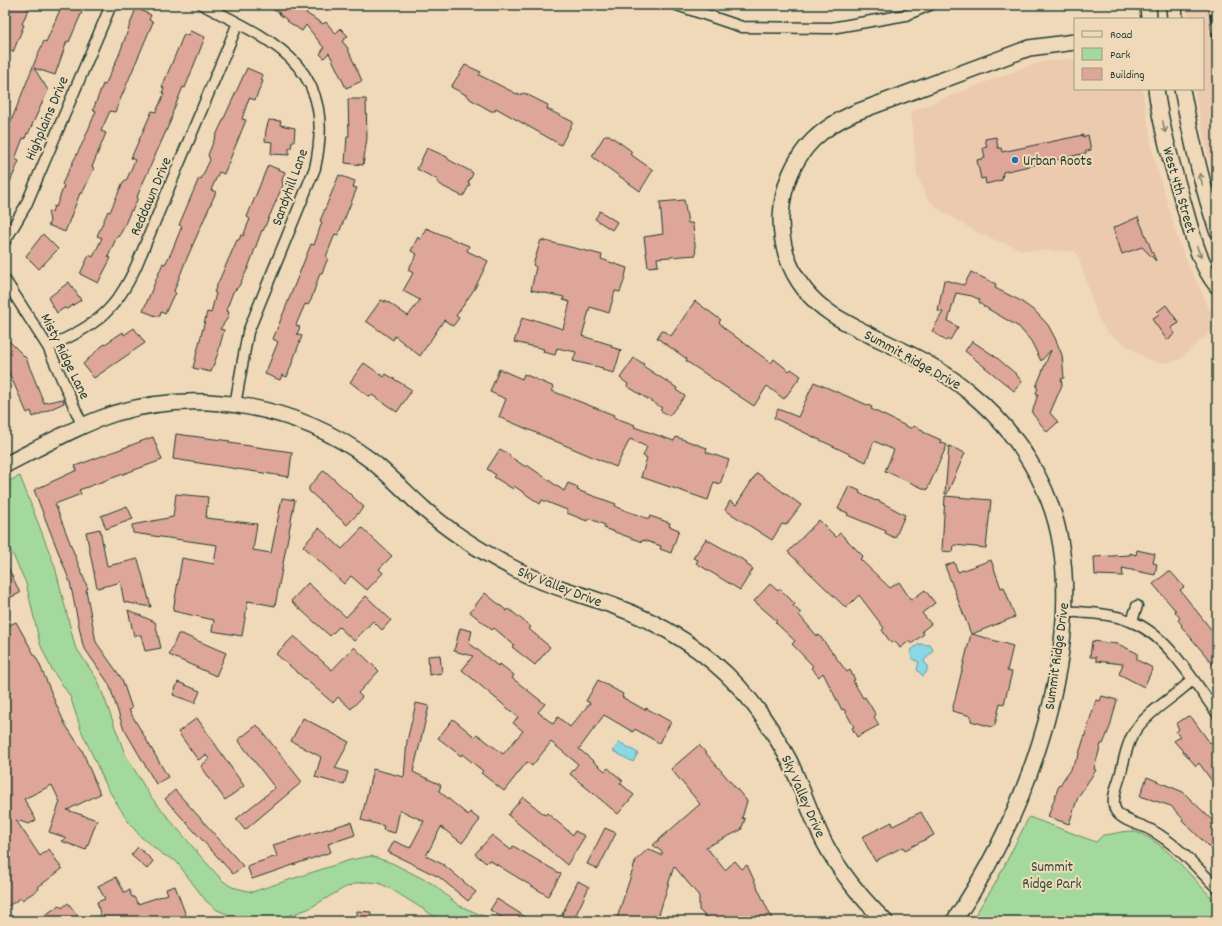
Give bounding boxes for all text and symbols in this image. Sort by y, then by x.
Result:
legend [1074,18,1204,90]
text: Road [1110,27,1132,44]
text: Park [1110,47,1131,64]
text: Building [1110,67,1145,84]
street label: Highplains Drive [20,73,76,164]
one-way arrow [1160,120,1168,133]
street label: West 4th Street [1155,145,1201,237]
street label: Sandyhill Lane [267,146,315,229]
place label: Urban Roots [1023,151,1092,173]
street label: Reddawn Drive [125,153,179,240]
marker: Urban Roots [1010,155,1020,165]
one-way arrow [1197,173,1204,186]
one-way arrow [1196,246,1204,258]
street label: Misty Ridge Lane [34,310,95,404]
street label: Summit Ridge Drive [859,325,965,397]
street label: Sky Valley Drive [514,562,605,614]
street label: Summit Ridge Drive [1040,601,1076,711]
street label: Sky Valley Drive [774,752,830,842]
park label: Summit Ridge Park [1022,857,1082,896]

